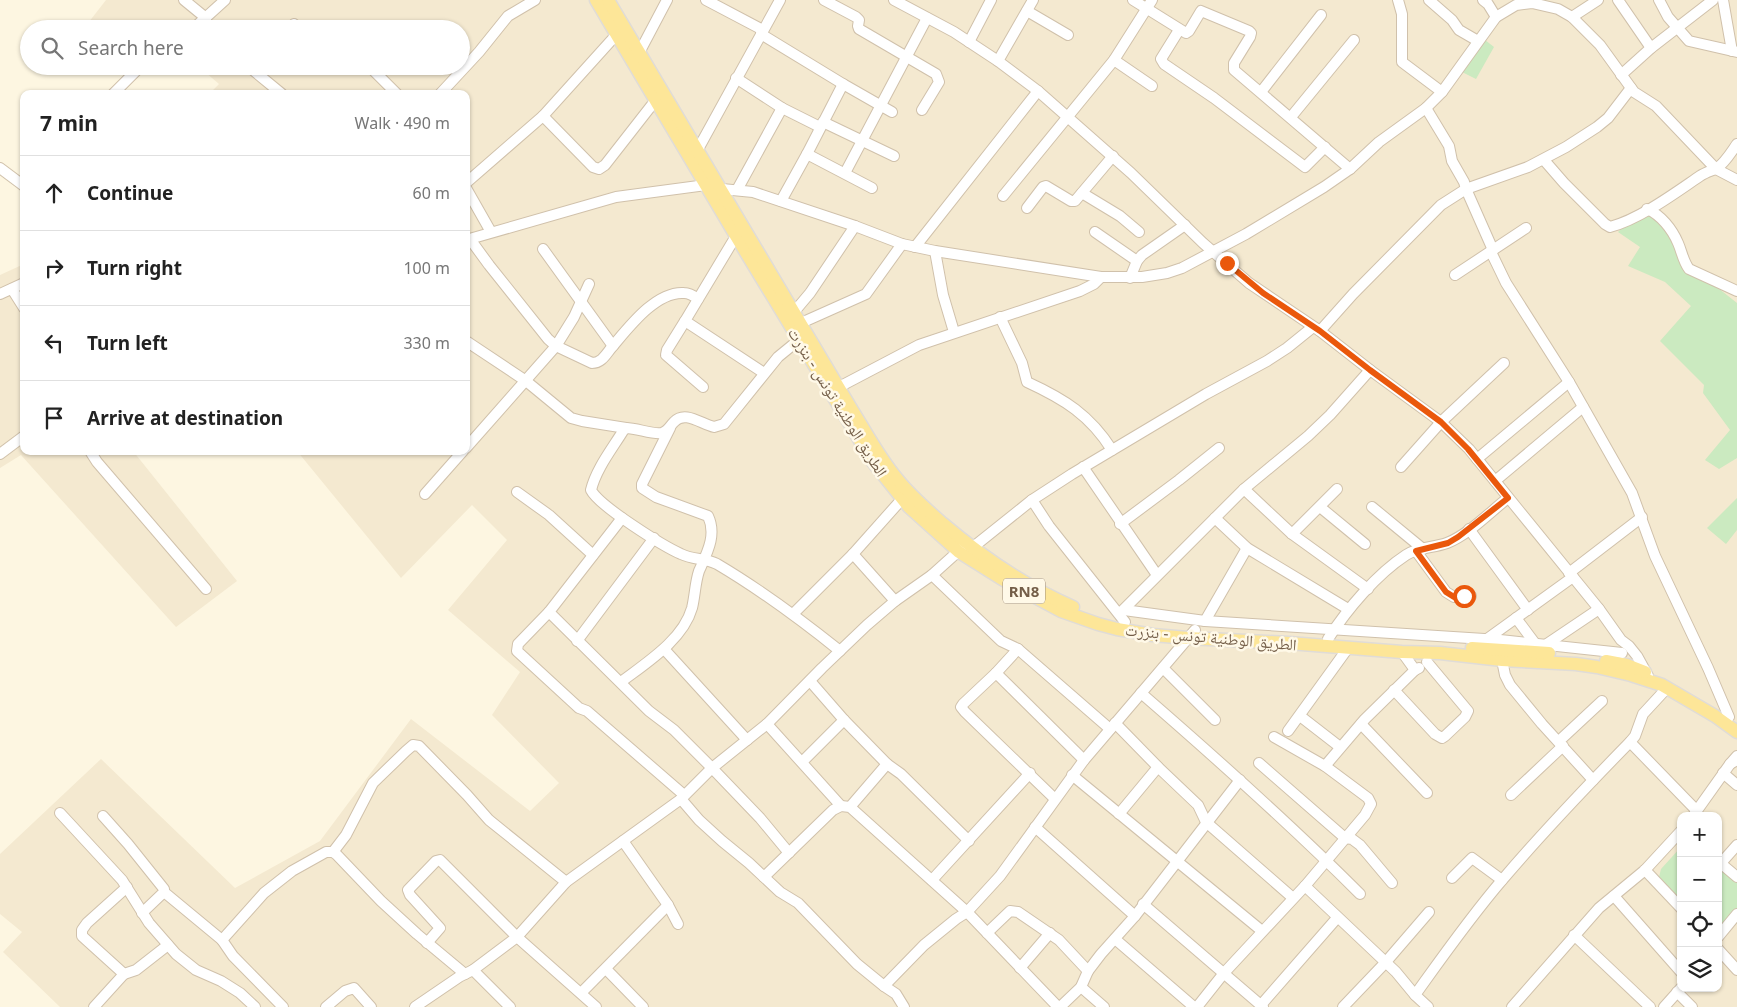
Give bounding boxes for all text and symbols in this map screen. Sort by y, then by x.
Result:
search box [20,20,470,75]
icon: search [38,34,66,62]
text: Search here [78,35,184,61]
text: 7 min [40,109,98,137]
text: Walk · 490 m [355,112,450,134]
icon: ahead [40,179,68,207]
text: Continue [87,180,173,206]
text: 60 m [413,182,450,204]
route end [1216,252,1239,275]
icon: right [40,254,68,282]
text: Turn right [87,255,182,281]
text: 100 m [403,257,450,279]
street label: الطريق الوطنية تونس - بنزرت [783,323,893,481]
icon: left [40,329,68,357]
text: Turn left [87,330,168,356]
text: 330 m [403,332,450,354]
icon: arrive [40,404,68,432]
text: Arrive at destination [87,405,283,431]
road number: RN8 [1003,578,1045,604]
route start [1453,585,1476,608]
street label: الطريق الوطنية تونس - بنزرت [1124,619,1298,655]
map controls [1677,812,1722,992]
button: + [1677,812,1722,857]
button: − [1677,857,1722,902]
button: locate [1677,902,1722,947]
button: layers [1677,947,1722,992]

